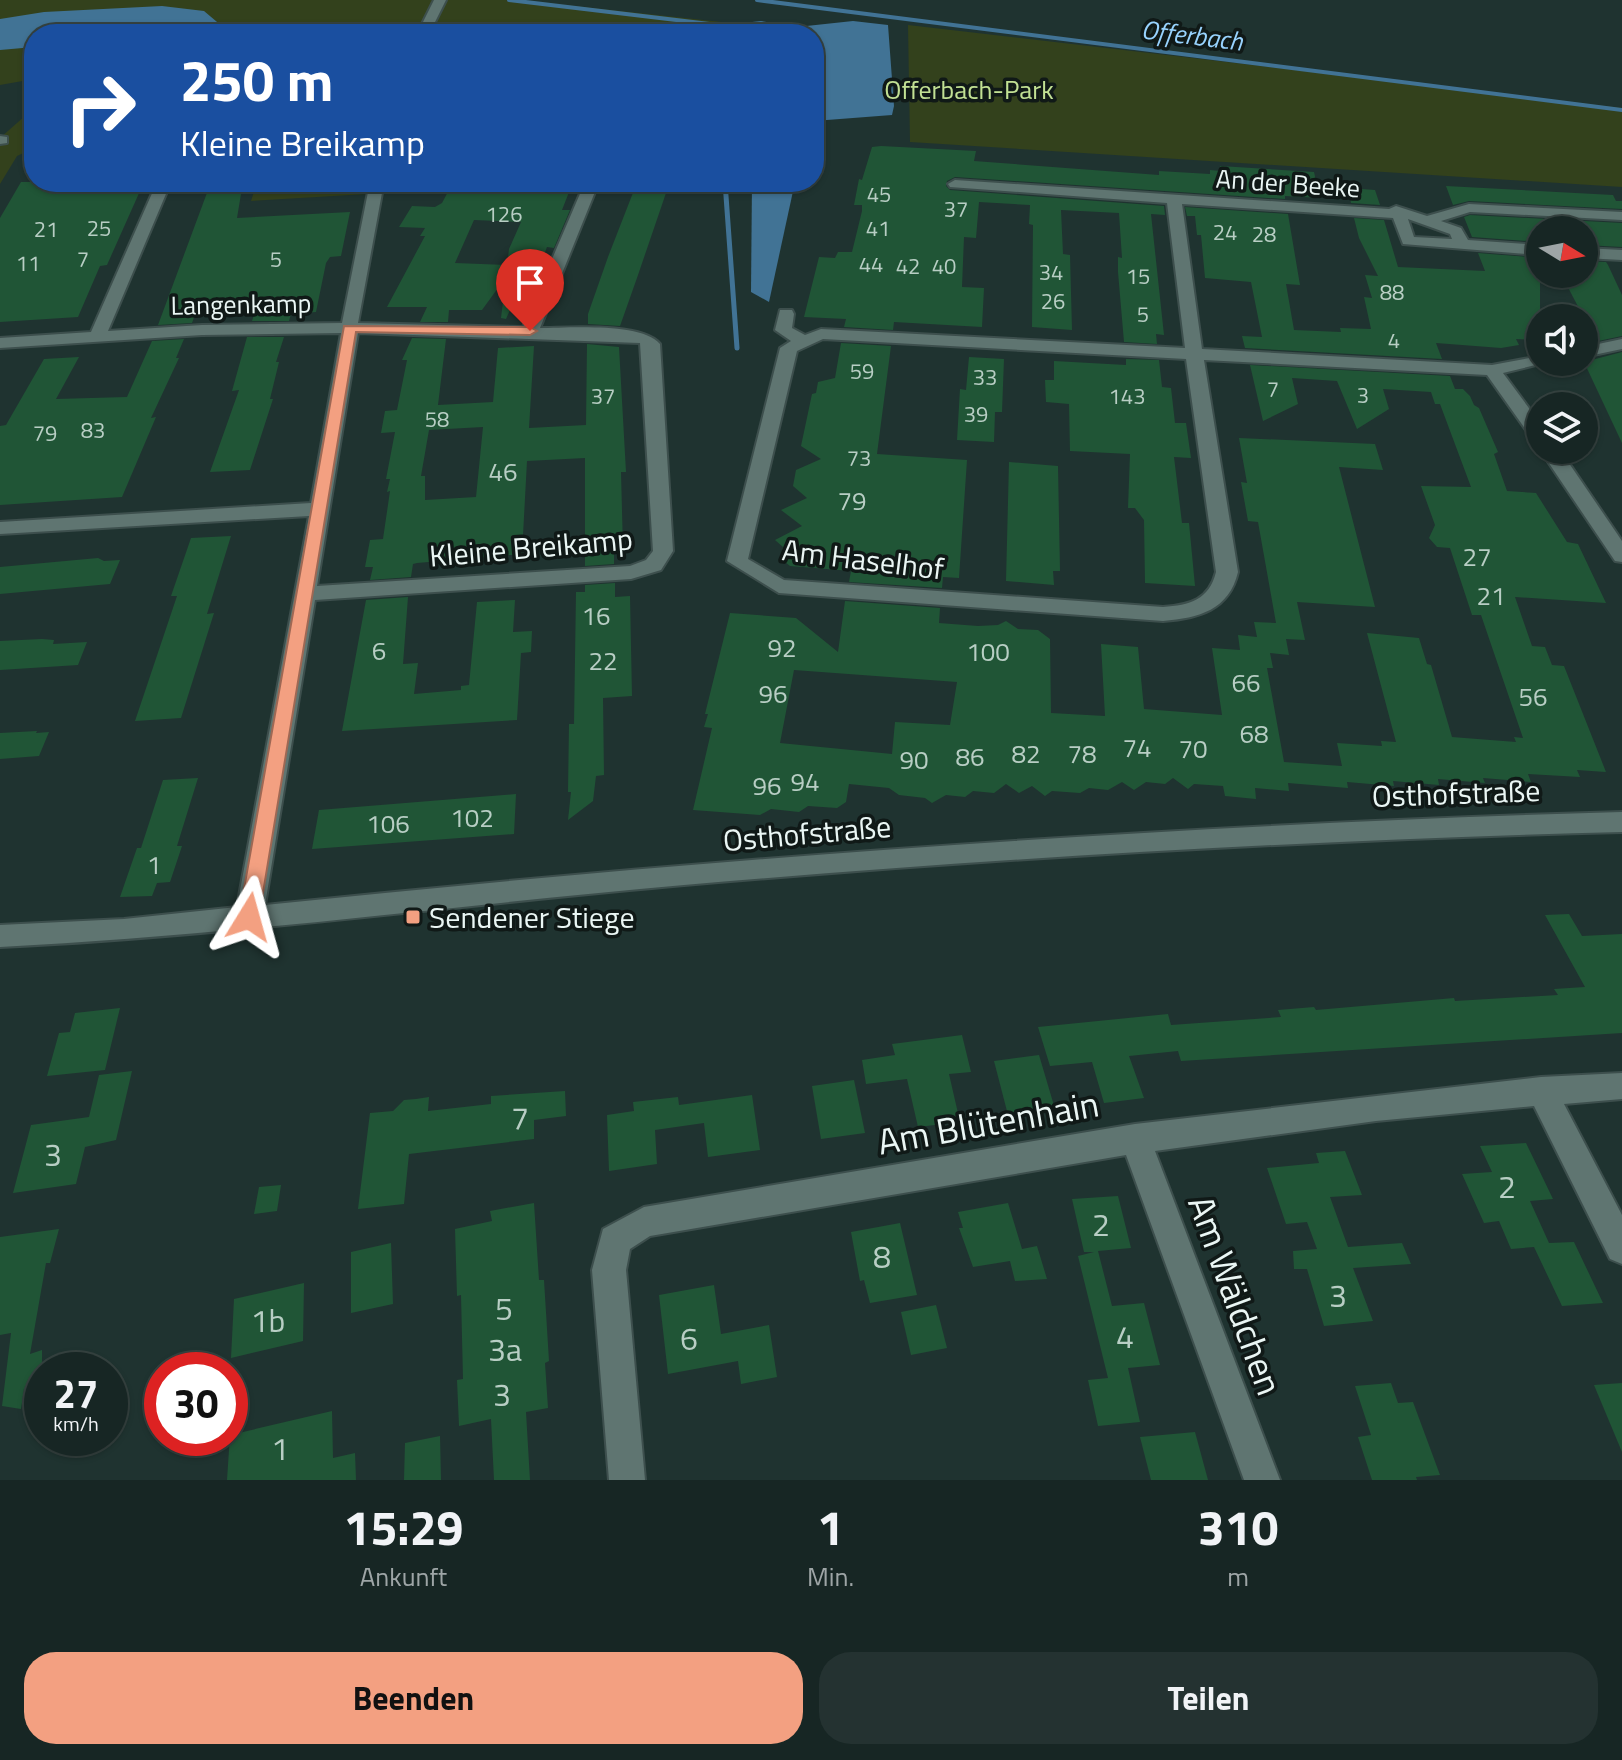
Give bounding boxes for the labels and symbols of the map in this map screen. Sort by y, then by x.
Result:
water label: Offerbach [1139,9,1246,61]
park label: Offerbach-Park [884,70,1054,109]
street label: An der Beeke [1215,159,1361,207]
house number: 45 [867,177,891,211]
house number: 37 [944,192,968,226]
house number: 126 [486,197,522,231]
house number: 25 [87,211,111,245]
house number: 41 [866,211,890,245]
house number: 21 [34,212,58,246]
house number: 24 [1213,215,1237,249]
north arrow [1526,216,1598,288]
house number: 28 [1252,217,1276,251]
house number: 7 [77,242,89,276]
house number: 5 [270,242,282,276]
house number: 11 [16,246,40,280]
house number: 44 [859,247,883,281]
pin [496,249,564,331]
house number: 42 [896,249,920,283]
house number: 40 [932,249,956,283]
house number: 34 [1039,255,1063,289]
house number: 15 [1126,259,1150,293]
house number: 88 [1380,275,1404,309]
street label: Langenkamp [170,283,312,325]
house number: 26 [1041,284,1065,318]
house number: 5 [1137,297,1149,331]
house number: 4 [1388,323,1400,357]
house number: 59 [850,354,874,388]
house number: 33 [973,360,997,394]
house number: 7 [1267,372,1279,406]
house number: 3 [1357,378,1369,412]
house number: 37 [591,379,615,413]
house number: 143 [1109,379,1145,413]
house number: 39 [964,397,988,431]
house number: 58 [425,402,449,436]
house number: 83 [81,413,105,447]
house number: 79 [33,416,57,450]
house number: 73 [847,441,871,475]
house number: 46 [488,452,518,491]
house number: 79 [837,481,867,520]
street label: Kleine Breikamp [427,515,635,579]
street label: Am Haselhof [779,526,947,592]
house number: 27 [1462,537,1492,576]
house number: 21 [1476,576,1506,615]
house number: 16 [581,596,611,635]
house number: 92 [767,628,797,667]
house number: 6 [372,631,386,670]
house number: 100 [966,632,1010,671]
house number: 22 [588,641,618,680]
house number: 66 [1231,663,1261,702]
house number: 96 [758,674,788,713]
house number: 56 [1518,677,1548,716]
house number: 68 [1239,714,1269,753]
house number: 74 [1122,728,1152,767]
house number: 70 [1178,729,1208,768]
house number: 82 [1011,734,1041,773]
house number: 78 [1067,734,1097,773]
house number: 86 [955,737,985,776]
house number: 90 [899,740,929,779]
house number: 94 [790,762,820,801]
house number: 96 [752,766,782,805]
street label: Osthofstraße [1371,767,1541,819]
house number: 102 [450,798,494,837]
street label: Osthofstraße [721,803,893,863]
house number: 106 [366,804,410,843]
house number: 1 [147,845,161,884]
position arrow [207,875,291,959]
place label: Sendener Stiege [429,894,635,940]
marker: Sendener Stiege [404,908,422,926]
street label: Am Blütenhain [873,1075,1103,1169]
house number: 7 [511,1094,529,1142]
house number: 3 [44,1130,62,1178]
house number: 2 [1498,1162,1516,1210]
street label: Am Wäldchen [1174,1188,1298,1402]
house number: 2 [1092,1200,1110,1248]
house number: 8 [873,1232,891,1280]
house number: 3 [1329,1271,1347,1319]
house number: 5 [495,1284,513,1332]
house number: 1b [251,1296,285,1344]
house number: 4 [1116,1312,1134,1360]
house number: 6 [680,1314,698,1362]
house number: 3a [488,1325,522,1373]
speed limit sign: 30 [144,1352,248,1456]
house number: 3 [493,1370,511,1418]
house number: 1 [271,1424,289,1472]

